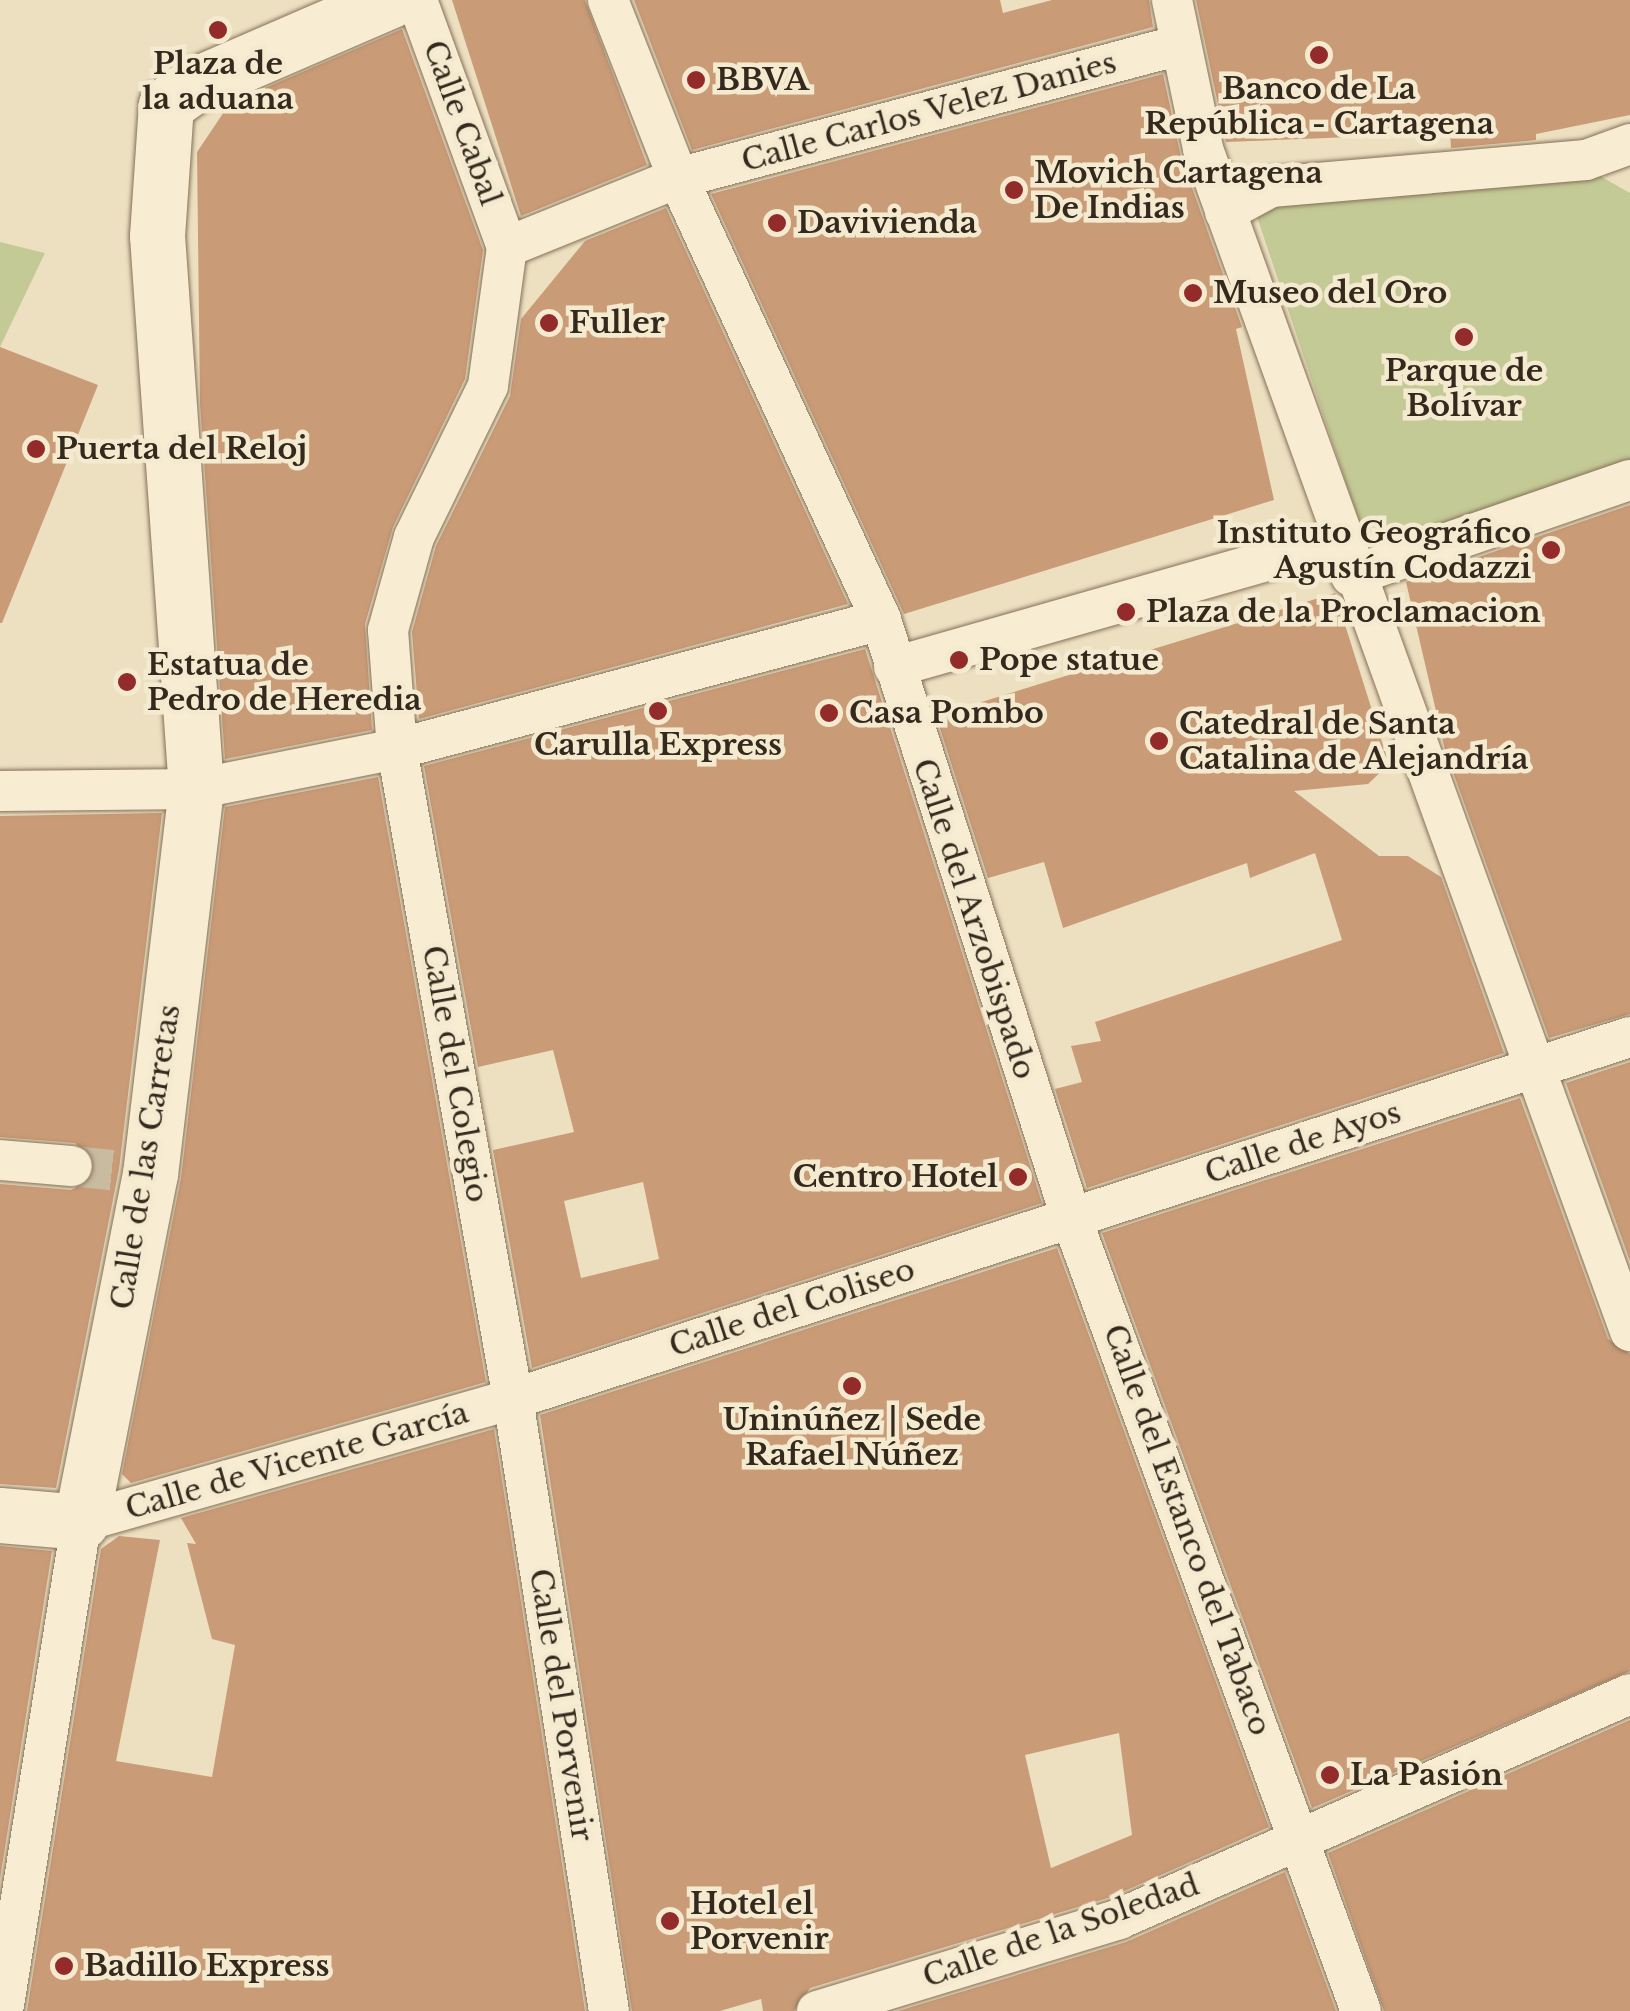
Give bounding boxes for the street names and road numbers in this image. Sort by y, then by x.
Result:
street label: Calle Cabal [416,36,508,210]
street label: Calle Carlos Velez Danies [737,44,1121,180]
street label: Calle del Arzobispado [905,754,1043,1084]
street label: Calle del Colegio [415,943,495,1205]
street label: Calle de las Carretas [104,1002,188,1312]
street label: Calle de Ayos [1200,1094,1406,1192]
street label: Calle del Coliseo [665,1251,919,1365]
street label: Calle del Estanco del Tabaco [1096,1319,1278,1741]
street label: Calle de Vicente García [121,1395,473,1527]
street label: Calle del Porvenir [522,1566,600,1844]
street label: Calle de la Soledad [918,1867,1204,1995]

